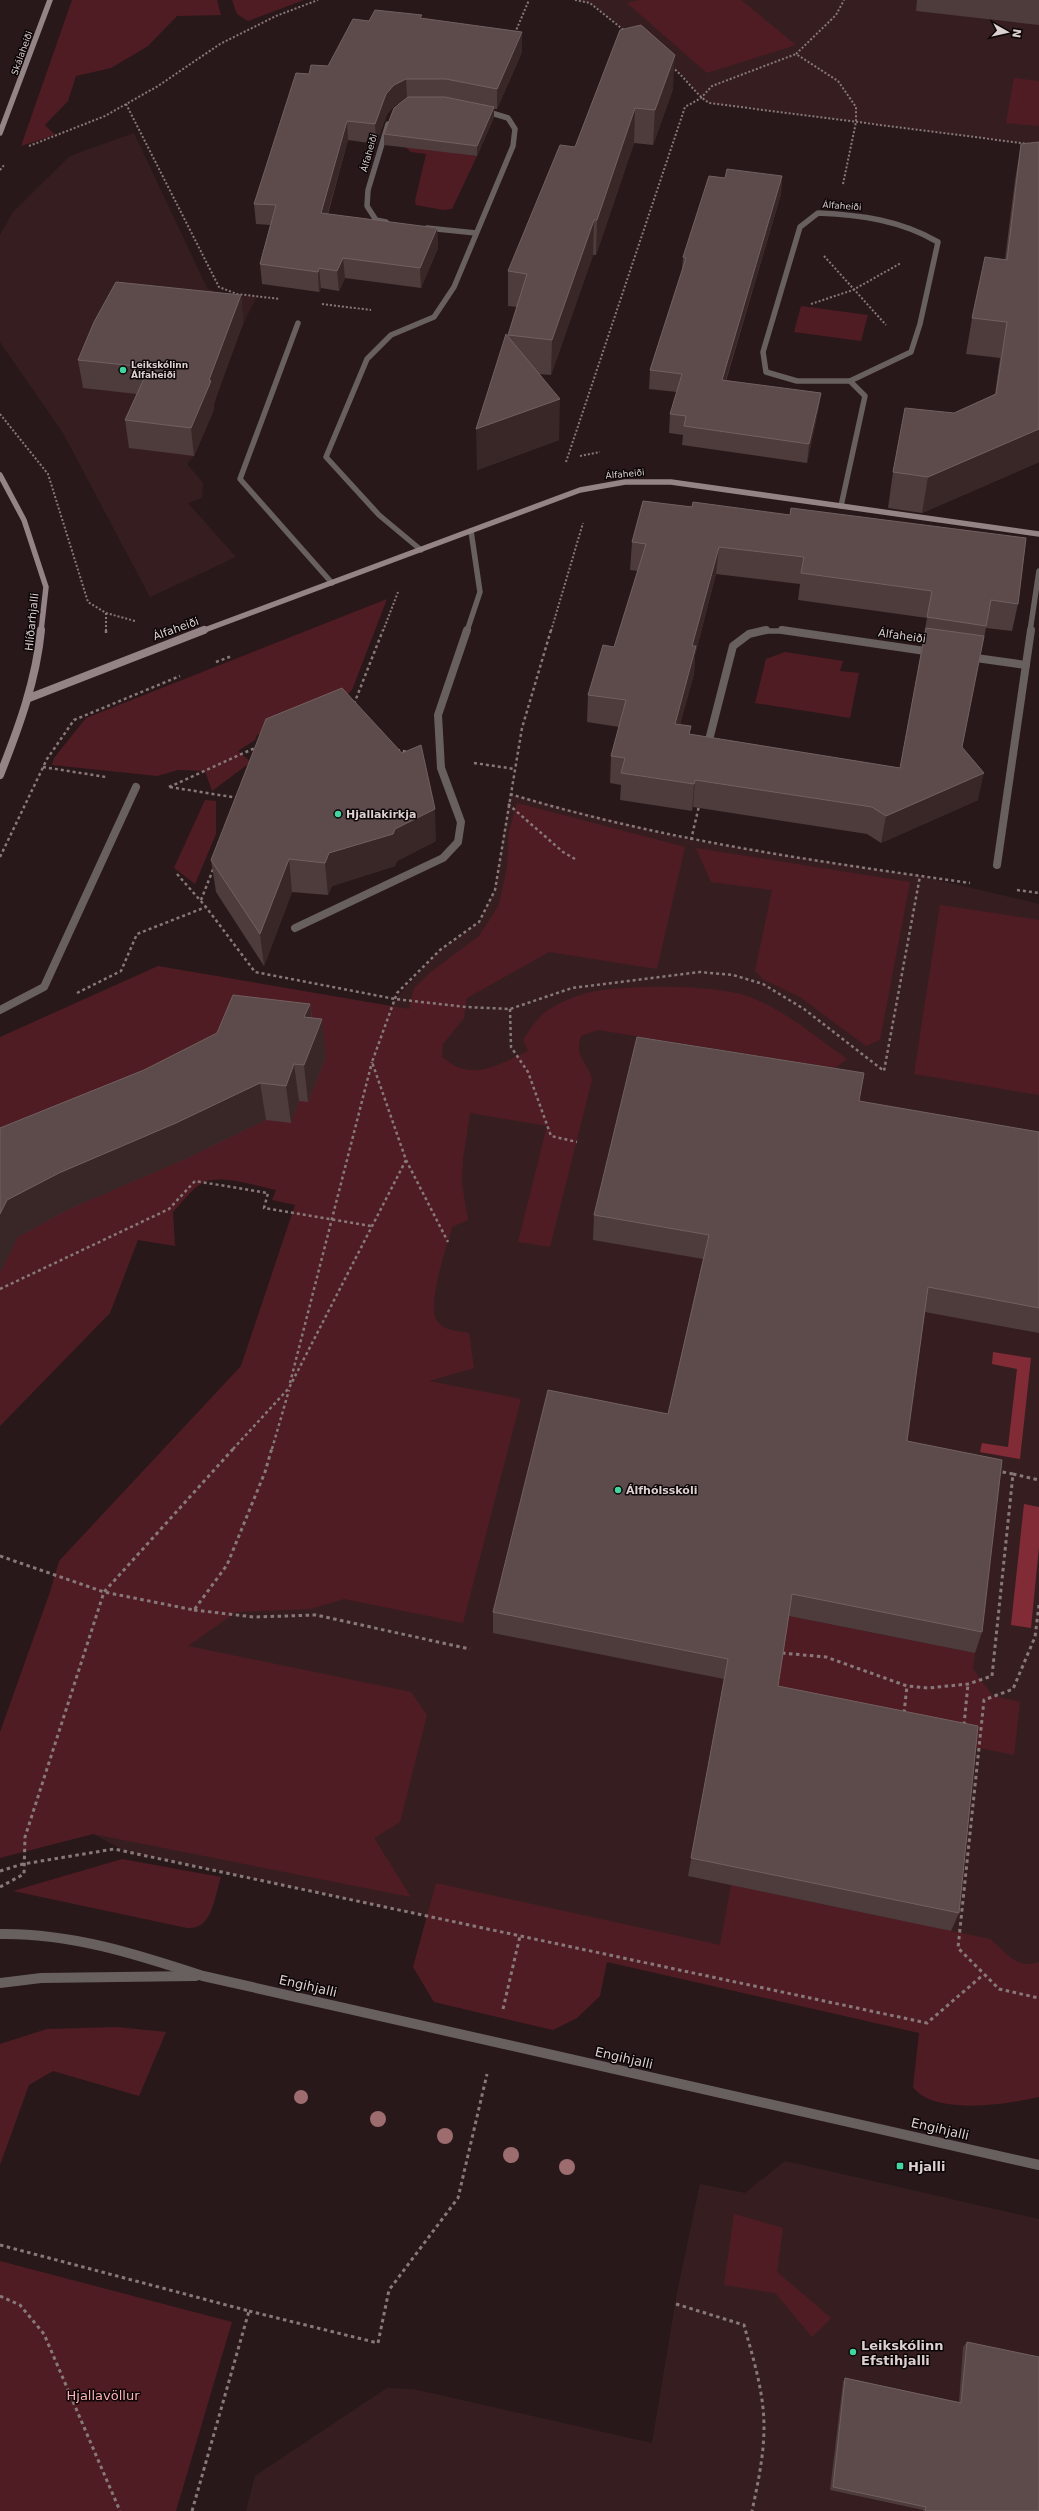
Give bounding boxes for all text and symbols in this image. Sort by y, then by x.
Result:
north arrow [987,12,1027,52]
text: N [1009,28,1023,39]
street label: Skálaheiði [9,30,35,76]
street label: Álfaheiði [358,133,379,173]
street label: Álfaheiði [822,199,862,212]
place label: Leikskólinn Álfaheiði [131,360,188,380]
marker: Leikskólinn Álfaheiði [118,365,128,375]
street label: Álfaheiði [605,466,645,481]
street label: Hlíðarhjalli [22,592,42,652]
street label: Álfaheiði [151,615,201,643]
street label: Álfaheiði [877,626,927,646]
place label: Hjallakirkja [346,808,416,821]
marker: Hjallakirkja [333,809,343,819]
place label: Álfhólsskóli [626,1484,697,1497]
marker: Álfhólsskóli [613,1485,623,1495]
street label: Engihjalli [278,1972,338,2000]
street label: Engihjalli [594,2044,654,2072]
street label: Engihjalli [910,2115,970,2143]
place label: Hjalli [908,2159,945,2174]
marker: Hjalli [895,2161,905,2171]
place label: Leikskólinn Efstihjalli [861,2338,944,2368]
marker: Leikskólinn Efstihjalli [848,2347,858,2357]
park label: Hjallavöllur [67,2388,140,2403]

